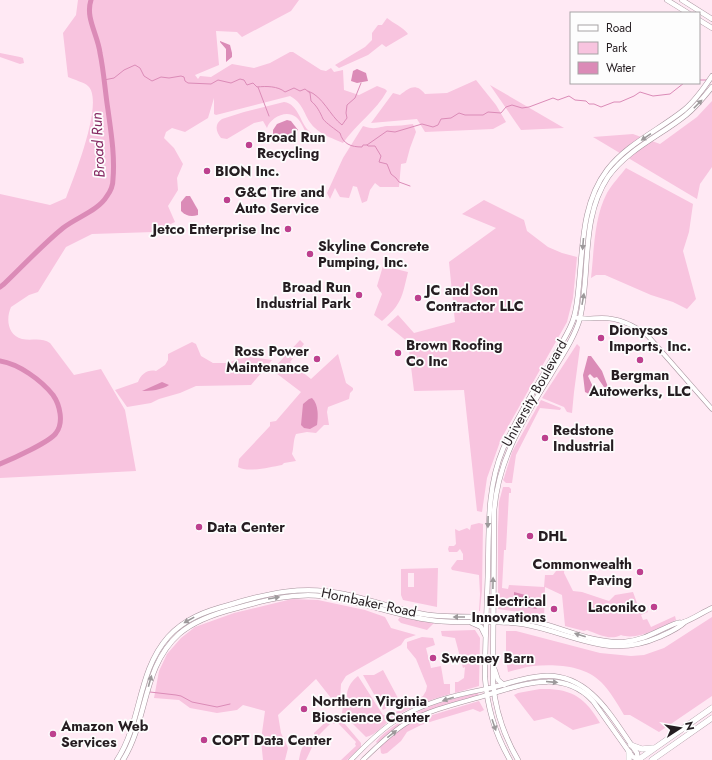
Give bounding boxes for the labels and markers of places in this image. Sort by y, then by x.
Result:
place label: Broad Run Recycling [257,127,326,163]
marker: Broad Run Recycling [244,140,254,150]
place label: BION Inc. [215,161,280,181]
marker: BION Inc. [202,166,212,176]
place label: G&C Tire and Auto Service [234,182,325,218]
marker: G&C Tire and Auto Service [222,195,232,205]
place label: Jetco Enterprise Inc [150,219,280,239]
marker: Jetco Enterprise Inc [283,224,293,234]
place label: Skyline Concrete Pumping, Inc. [318,236,429,272]
marker: Skyline Concrete Pumping, Inc. [305,249,315,259]
place label: Broad Run Industrial Park [256,277,351,313]
place label: JC and Son Contractor LLC [423,280,524,316]
marker: Broad Run Industrial Park [354,290,364,300]
marker: JC and Son Contractor LLC [413,293,423,303]
place label: Dionysos Imports, Inc. [609,320,691,356]
marker: Dionysos Imports, Inc. [596,333,606,343]
place label: Brown Roofing Co Inc [406,335,503,371]
place label: Ross Power Maintenance [226,341,309,377]
marker: Brown Roofing Co Inc [393,348,403,358]
marker: Ross Power Maintenance [312,354,322,364]
marker: Bergman Autowerks, LLC [635,355,645,365]
place label: Bergman Autowerks, LLC [588,365,691,401]
place label: Redstone Industrial [553,420,614,456]
marker: Redstone Industrial [540,433,550,443]
place label: Data Center [207,517,285,537]
marker: Data Center [194,522,204,532]
place label: DHL [538,526,567,546]
marker: DHL [525,531,535,541]
place label: Commonwealth Paving [533,554,632,590]
marker: Commonwealth Paving [635,567,645,577]
place label: Electrical Innovations [471,591,547,627]
place label: Laconiko [588,597,646,617]
marker: Laconiko [649,602,659,612]
marker: Electrical Innovations [549,604,559,614]
place label: Sweeney Barn [441,648,534,668]
marker: Sweeney Barn [428,653,438,663]
place label: Northern Virginia Bioscience Center [312,691,430,727]
marker: Northern Virginia Bioscience Center [299,704,309,714]
place label: Amazon Web Services [60,716,149,752]
marker: Amazon Web Services [48,729,58,739]
place label: COPT Data Center [212,730,332,750]
marker: COPT Data Center [199,735,209,745]

